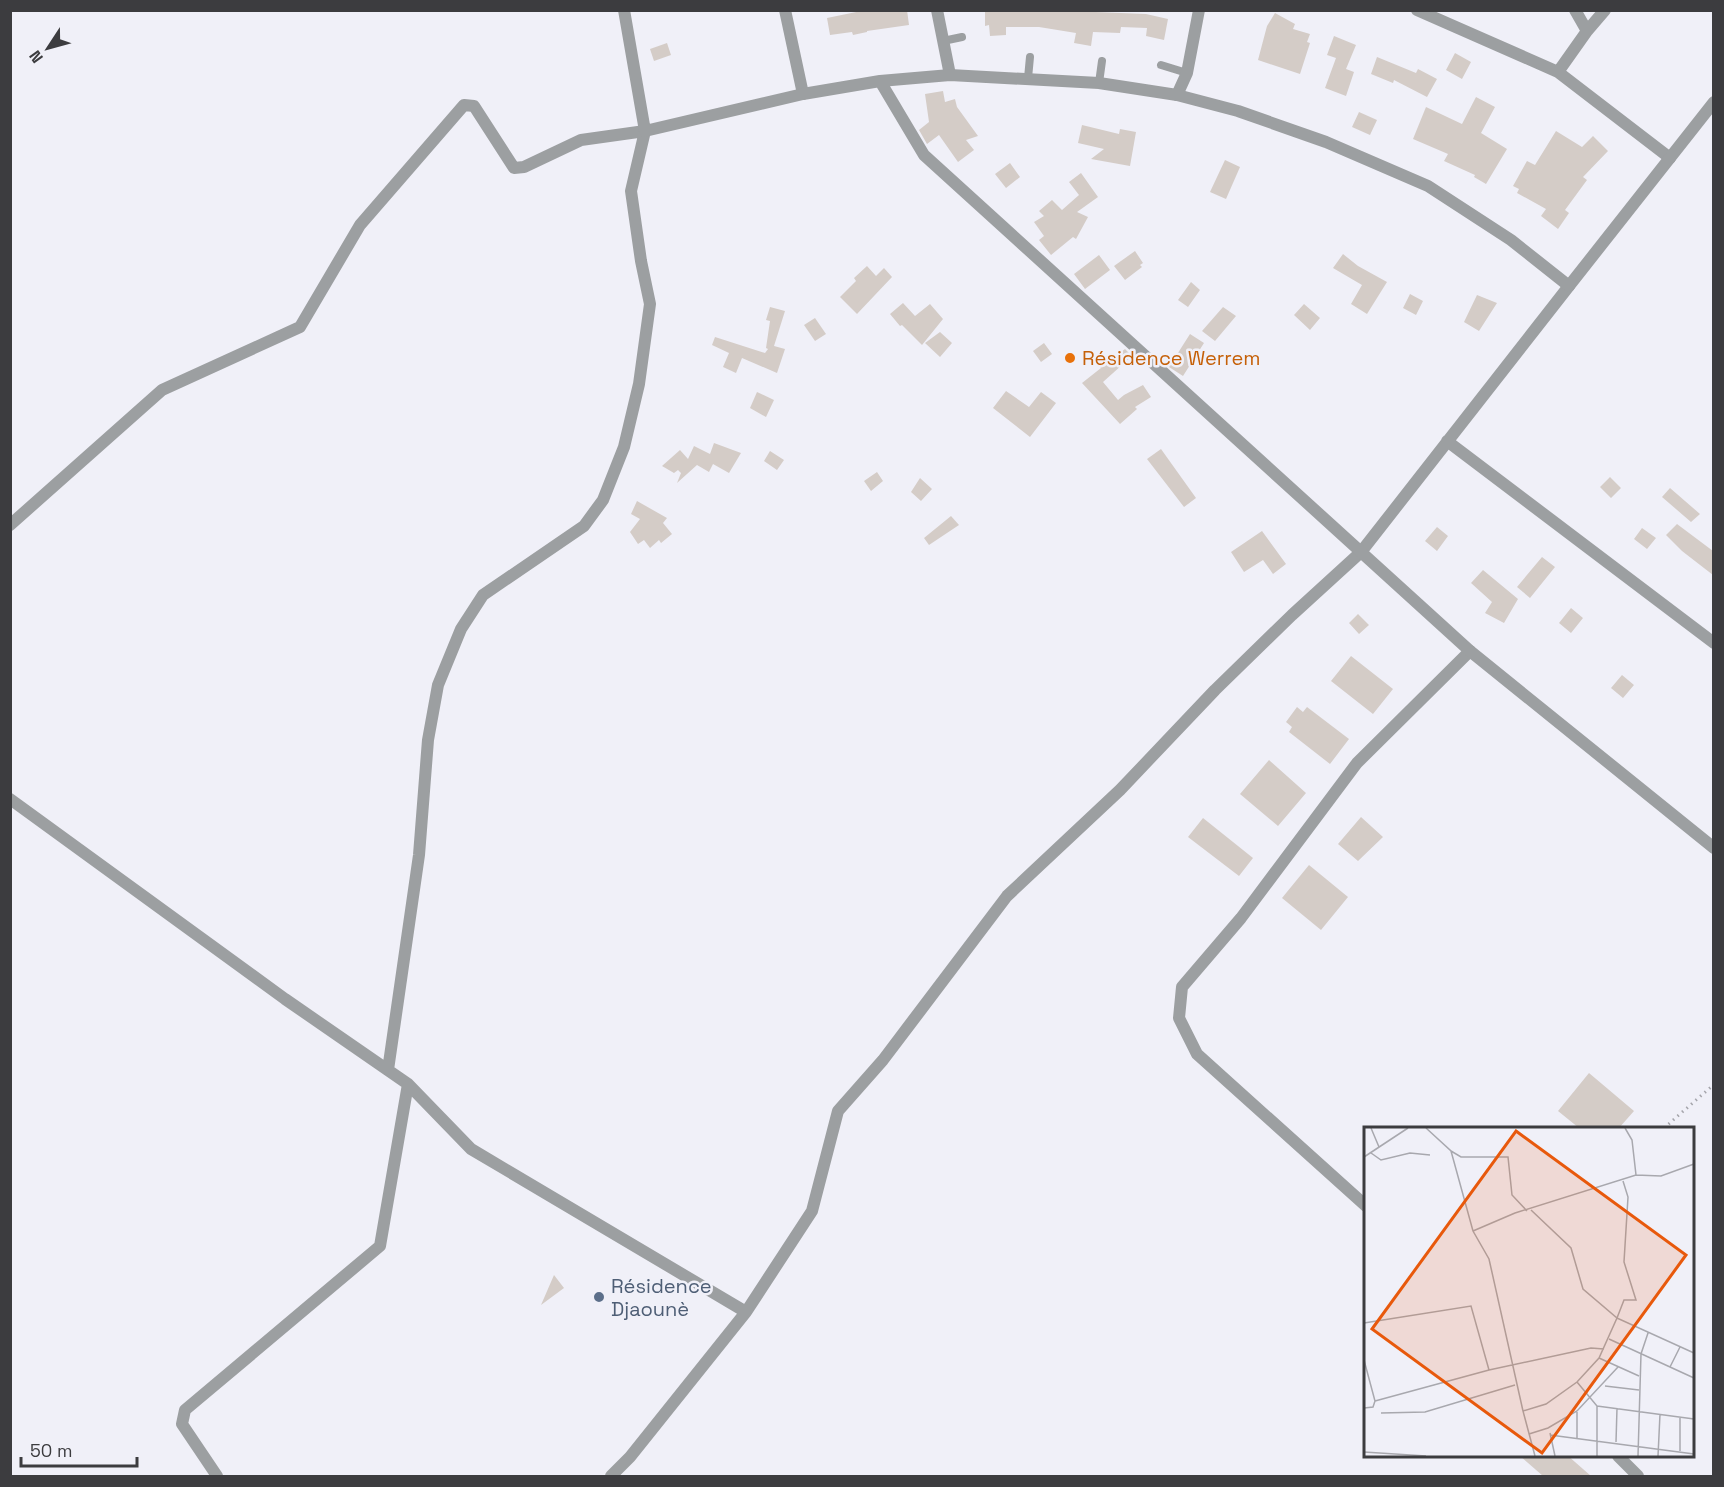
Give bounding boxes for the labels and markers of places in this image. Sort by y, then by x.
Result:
place label: Résidence Werrem [1082,345,1261,371]
marker: Résidence Werrem [1063,351,1077,365]
place label: Résidence Djaounè [611,1273,712,1322]
marker: Résidence Djaounè [592,1290,606,1304]

